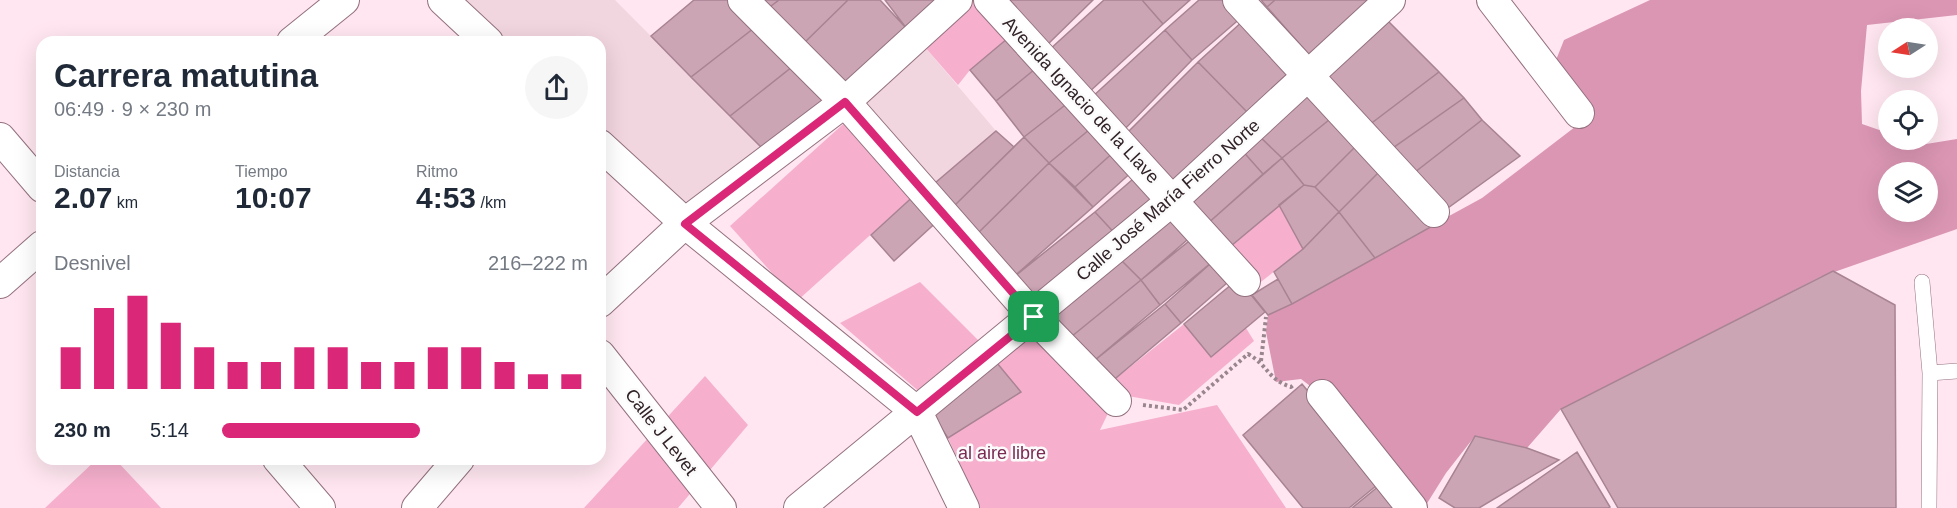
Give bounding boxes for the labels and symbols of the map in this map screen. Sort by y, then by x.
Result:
street label: Avenida Ignacio de la Llave [999,13,1163,187]
north arrow [1878,18,1938,78]
street label: Calle José María Fierro Norte [1072,115,1264,285]
pin [1008,291,1059,342]
street label: Calle J Levet [621,385,701,479]
park label: al aire libre [958,443,1046,463]

